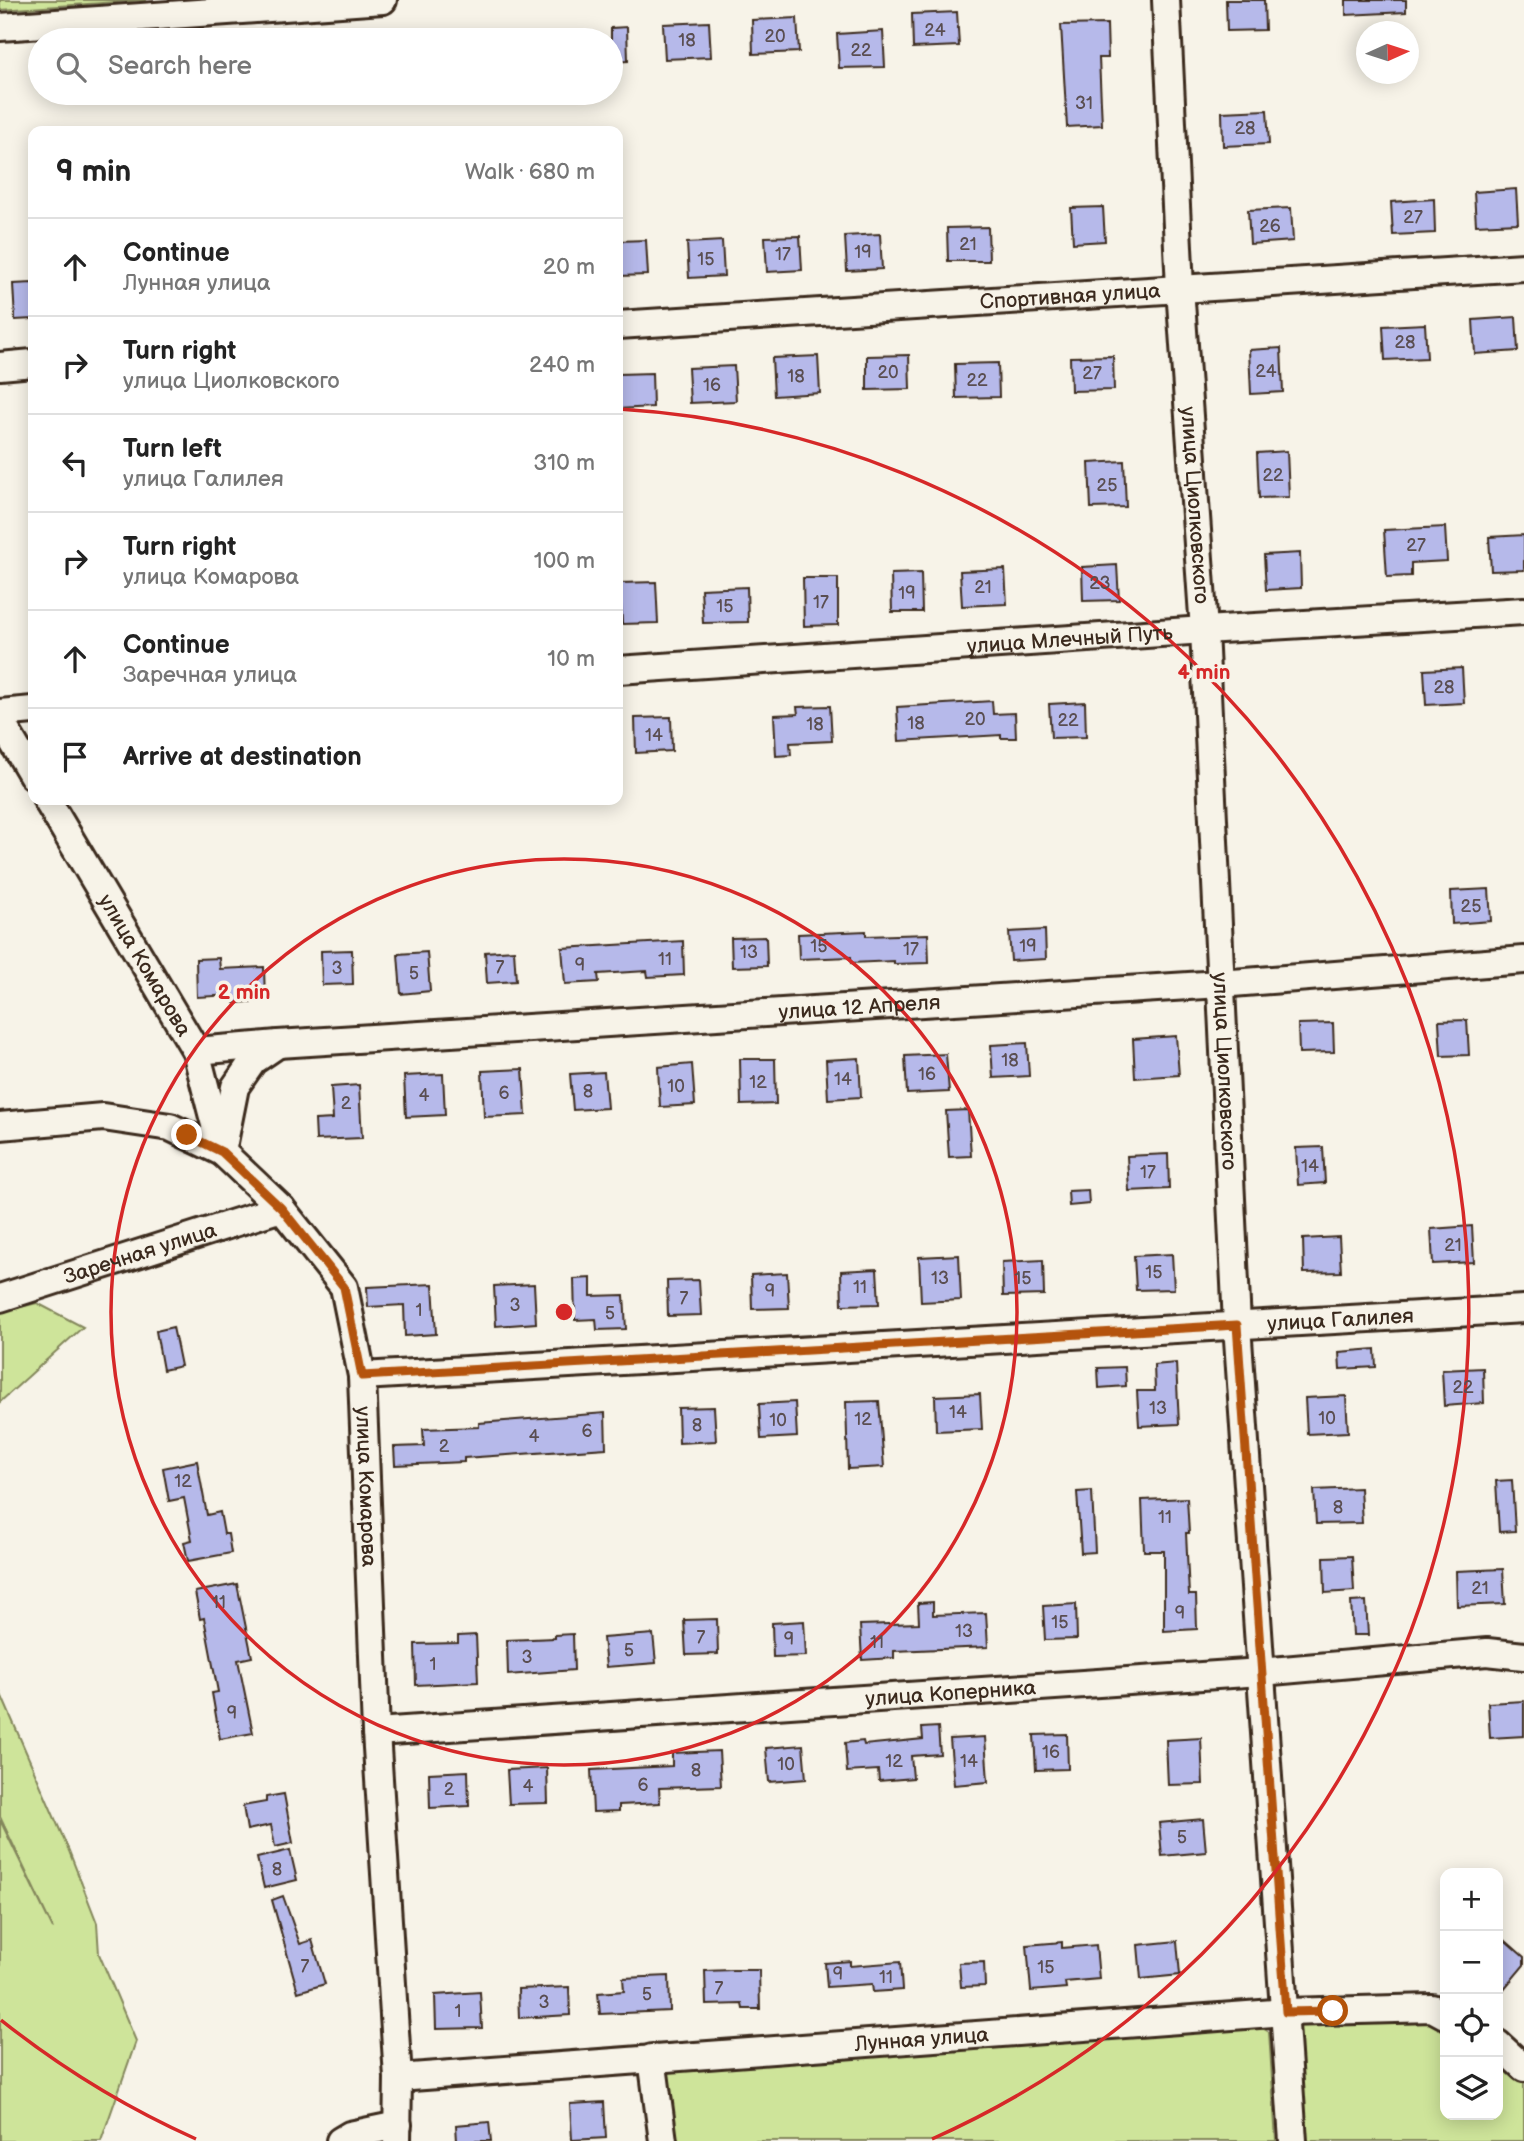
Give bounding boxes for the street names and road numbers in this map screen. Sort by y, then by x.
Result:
street label: Спортивная улица [979,278,1162,315]
street label: улица Циолковского [1175,406,1214,605]
street label: улица Млечный Путь [966,620,1174,659]
street label: улица Комарова [93,890,197,1041]
street label: улица Циолковского [1207,972,1242,1171]
street label: улица 12 Апреля [778,990,941,1025]
street label: Заречная улица [61,1217,220,1290]
street label: улица Галилея [1266,1303,1414,1337]
street label: улица Комарова [350,1406,382,1568]
street label: улица Коперника [865,1675,1037,1712]
street label: Лунная улица [852,2022,990,2057]

